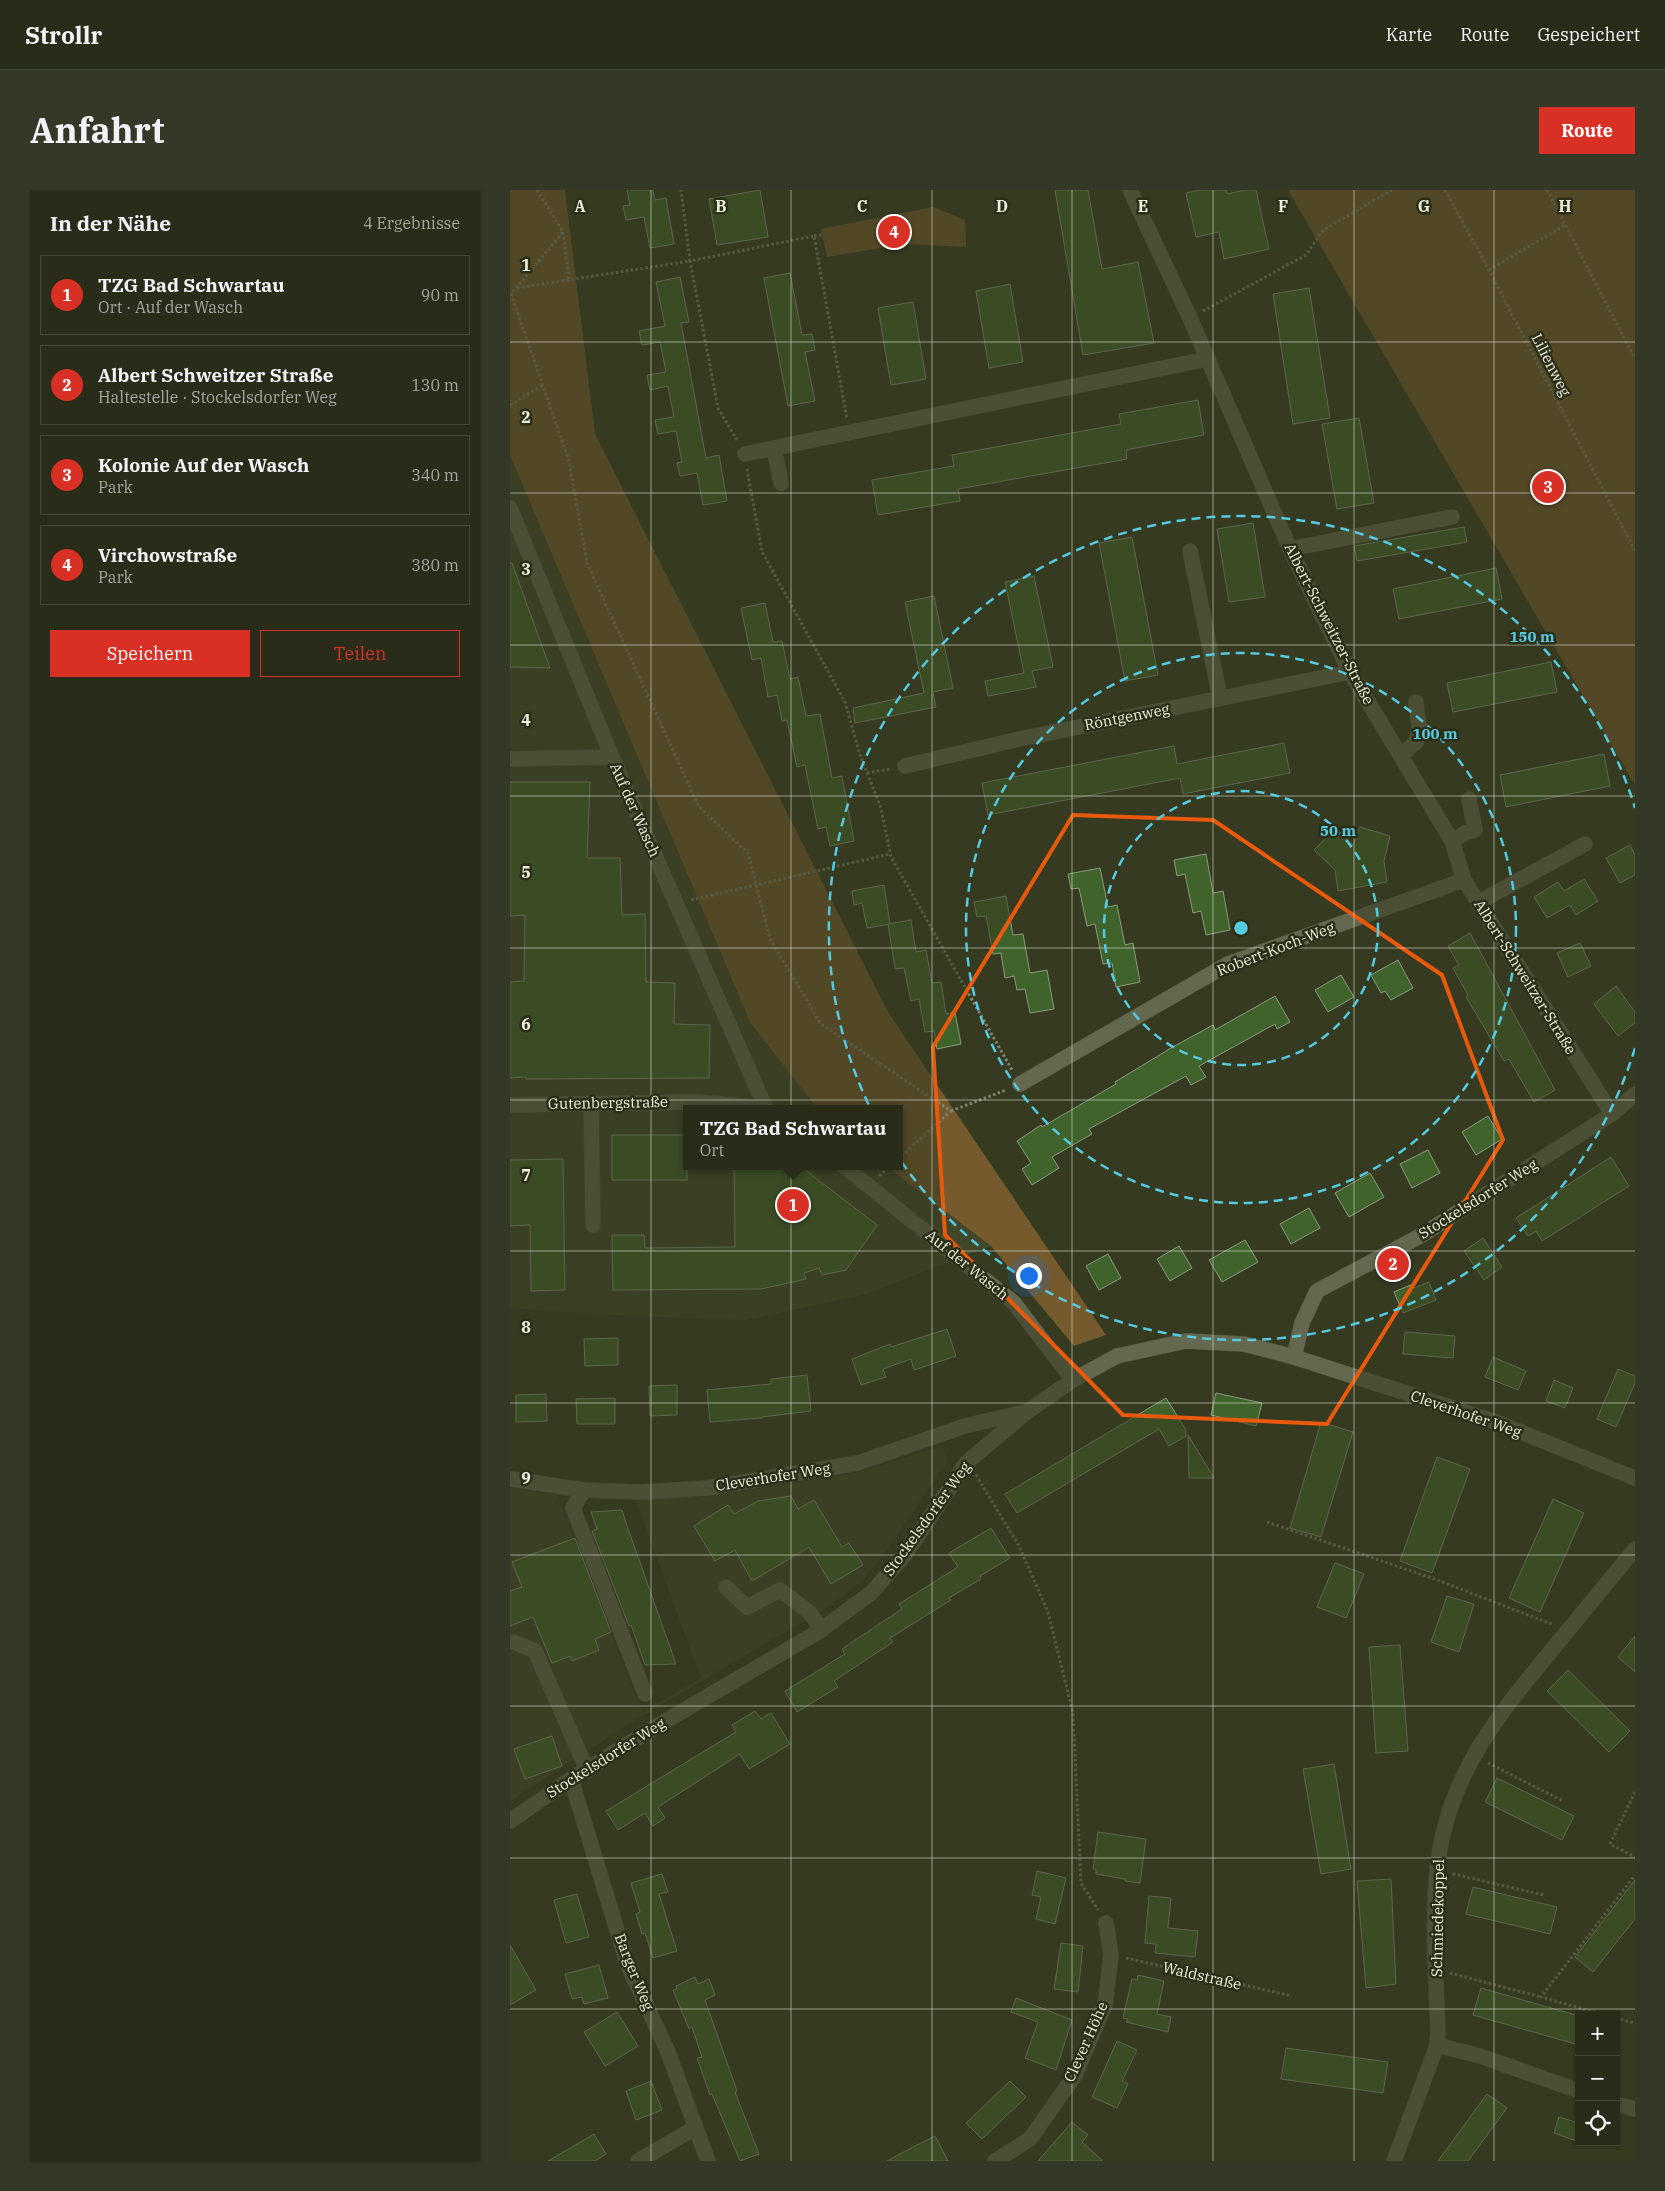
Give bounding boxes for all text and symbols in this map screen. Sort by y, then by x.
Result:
text: Strollr [25,19,102,51]
text: Karte [1386,23,1432,46]
text: Route [1460,23,1509,46]
text: Gespeichert [1537,23,1640,46]
text: Anfahrt [30,107,164,153]
button: Route [1539,107,1635,154]
text: A [574,196,586,216]
text: B [715,196,727,216]
text: C [857,196,867,216]
text: D [996,196,1008,216]
text: E [1138,196,1148,216]
text: F [1278,196,1288,216]
text: G [1418,196,1430,216]
text: H [1559,196,1572,216]
text: In der Nähe [50,209,171,237]
text: 4 Ergebnisse [363,213,460,233]
pin: 4 [878,213,910,251]
text: 1 [521,255,531,275]
text: TZG Bad Schwartau [98,273,284,297]
text: 1 [62,285,72,305]
text: 90 m [421,285,459,305]
text: Ort · Auf der Wasch [98,297,243,317]
street label: Lilienweg [1528,330,1575,399]
text: Albert Schweitzer Straße [98,363,333,387]
text: 2 [62,375,72,395]
text: 130 m [411,375,459,395]
text: Haltestelle · Stockelsdorfer Weg [98,387,337,407]
text: 2 [521,407,531,427]
text: Kolonie Auf der Wasch [98,453,309,477]
text: 3 [62,465,72,485]
text: 340 m [411,465,459,485]
pin: 3 [1532,468,1564,506]
text: Park [98,477,133,497]
street label: Albert-Schweitzer-Straße [1280,540,1378,708]
text: Virchowstraße [98,543,237,567]
text: 4 [62,555,72,575]
text: 380 m [411,555,459,575]
text: 3 [521,559,531,579]
text: Park [98,567,133,587]
text: 150 m [1509,627,1555,646]
button: Speichern [50,630,250,677]
button: Teilen [260,630,460,677]
street label: Röntgenweg [1083,699,1171,734]
text: 4 [521,710,531,730]
text: 100 m [1412,724,1458,743]
street label: Auf der Wasch [606,760,665,860]
text: 50 m [1320,821,1356,840]
text: 5 [521,862,531,882]
street label: Albert-Schweitzer-Straße [1470,896,1581,1058]
street label: Robert-Koch-Weg [1214,917,1337,980]
centre of rings [1232,919,1250,937]
text: 6 [521,1014,531,1034]
street label: Gutenbergstraße [548,1092,668,1113]
popup [683,1105,903,1170]
text: TZG Bad Schwartau [700,1116,886,1140]
text: Ort [700,1140,724,1160]
street label: Stockelsdorfer Weg [1415,1154,1541,1243]
text: 7 [521,1165,531,1185]
pin: 1 [777,1186,809,1224]
street label: Auf der Wasch [922,1225,1013,1304]
pin: 2 [1377,1245,1409,1283]
your location [1016,1263,1042,1289]
text: 8 [521,1317,531,1337]
street label: Cleverhofer Weg [1408,1386,1524,1441]
street label: Cleverhofer Weg [714,1458,832,1495]
street label: Stockelsdorfer Weg [879,1458,974,1580]
text: 9 [521,1468,531,1488]
street label: Stockelsdorfer Weg [543,1713,669,1802]
street label: Schmiedekoppel [1427,1859,1448,1977]
street label: Barger Weg [610,1931,658,2013]
street label: Waldstraße [1161,1957,1243,1994]
street label: Clever Höhe [1059,1999,1112,2085]
map controls [1575,2011,1620,2146]
button: + [1575,2011,1620,2056]
button: − [1575,2056,1620,2101]
button: locate [1575,2101,1620,2146]

